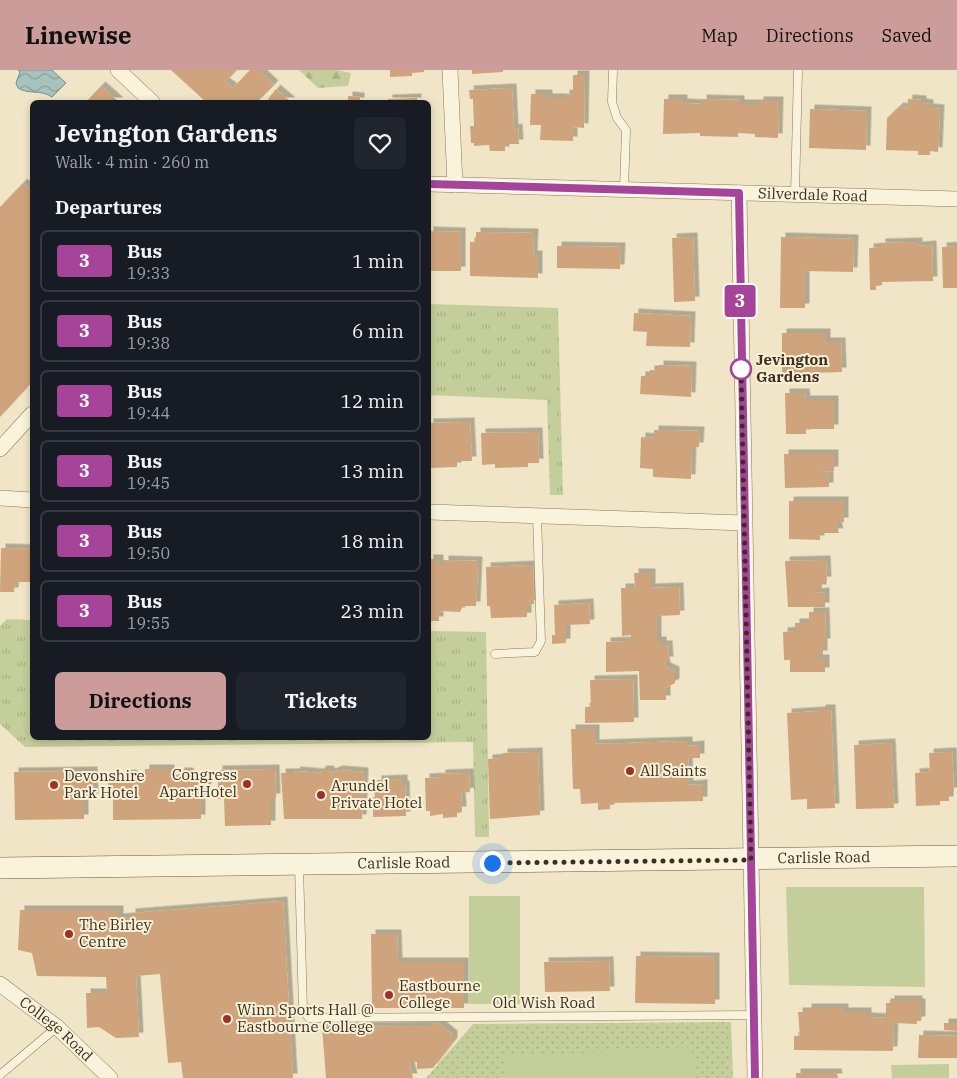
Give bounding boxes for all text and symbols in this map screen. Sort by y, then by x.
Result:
text: Linewise [25,19,132,51]
text: Map [701,24,738,47]
text: Directions [766,24,854,47]
text: Saved [882,24,932,47]
text: Jevington Gardens [55,117,277,149]
button: heart [354,117,406,169]
text: Walk · 4 min · 260 m [55,152,209,172]
street label: Silverdale Road [758,183,868,205]
text: Departures [55,195,162,219]
text: Bus [127,239,162,263]
text: 3 [79,249,90,272]
text: 1 min [352,249,404,273]
text: 19:33 [127,263,170,283]
line badge: 3 [724,285,756,317]
text: 3 [735,289,745,312]
text: Bus [127,309,162,333]
text: 3 [79,319,90,342]
text: 6 min [352,319,404,343]
text: 19:38 [127,333,170,353]
place label: Jevington Gardens [756,350,828,386]
marker: Jevington Gardens [730,358,752,380]
text: Bus [127,379,162,403]
text: 3 [79,389,90,412]
text: 12 min [341,389,404,413]
text: 19:44 [127,403,170,423]
text: Bus [127,449,162,473]
text: 3 [79,459,90,482]
text: 13 min [341,459,404,483]
text: 19:45 [127,473,170,493]
text: Bus [127,519,162,543]
text: 3 [79,529,90,552]
text: 18 min [341,529,404,553]
text: 19:50 [127,543,170,563]
text: Bus [127,589,162,613]
text: 3 [79,599,90,622]
text: 23 min [341,599,404,623]
text: 19:55 [127,613,170,633]
button: Directions [55,672,226,730]
button: Tickets [236,672,406,730]
place label: All Saints [640,761,707,780]
place label: Congress ApartHotel [159,765,237,801]
marker: All Saints [624,765,636,777]
place label: Devonshire Park Hotel [64,766,145,802]
place label: Arundel Private Hotel [331,776,422,812]
marker: Congress ApartHotel [241,778,253,790]
marker: Devonshire Park Hotel [48,779,60,791]
marker: Arundel Private Hotel [315,789,327,801]
street label: Carlisle Road [777,847,870,867]
your location [480,851,505,876]
street label: Carlisle Road [357,852,451,873]
place label: The Birley Centre [79,915,152,951]
marker: The Birley Centre [63,928,75,940]
place label: Eastbourne College [399,976,480,1012]
marker: Eastbourne College [383,989,395,1001]
street label: College Road [16,992,97,1065]
street label: Old Wish Road [493,993,595,1012]
place label: Winn Sports Hall @ Eastbourne College [237,1000,374,1036]
marker: Winn Sports Hall @ Eastbourne College [221,1013,233,1025]

